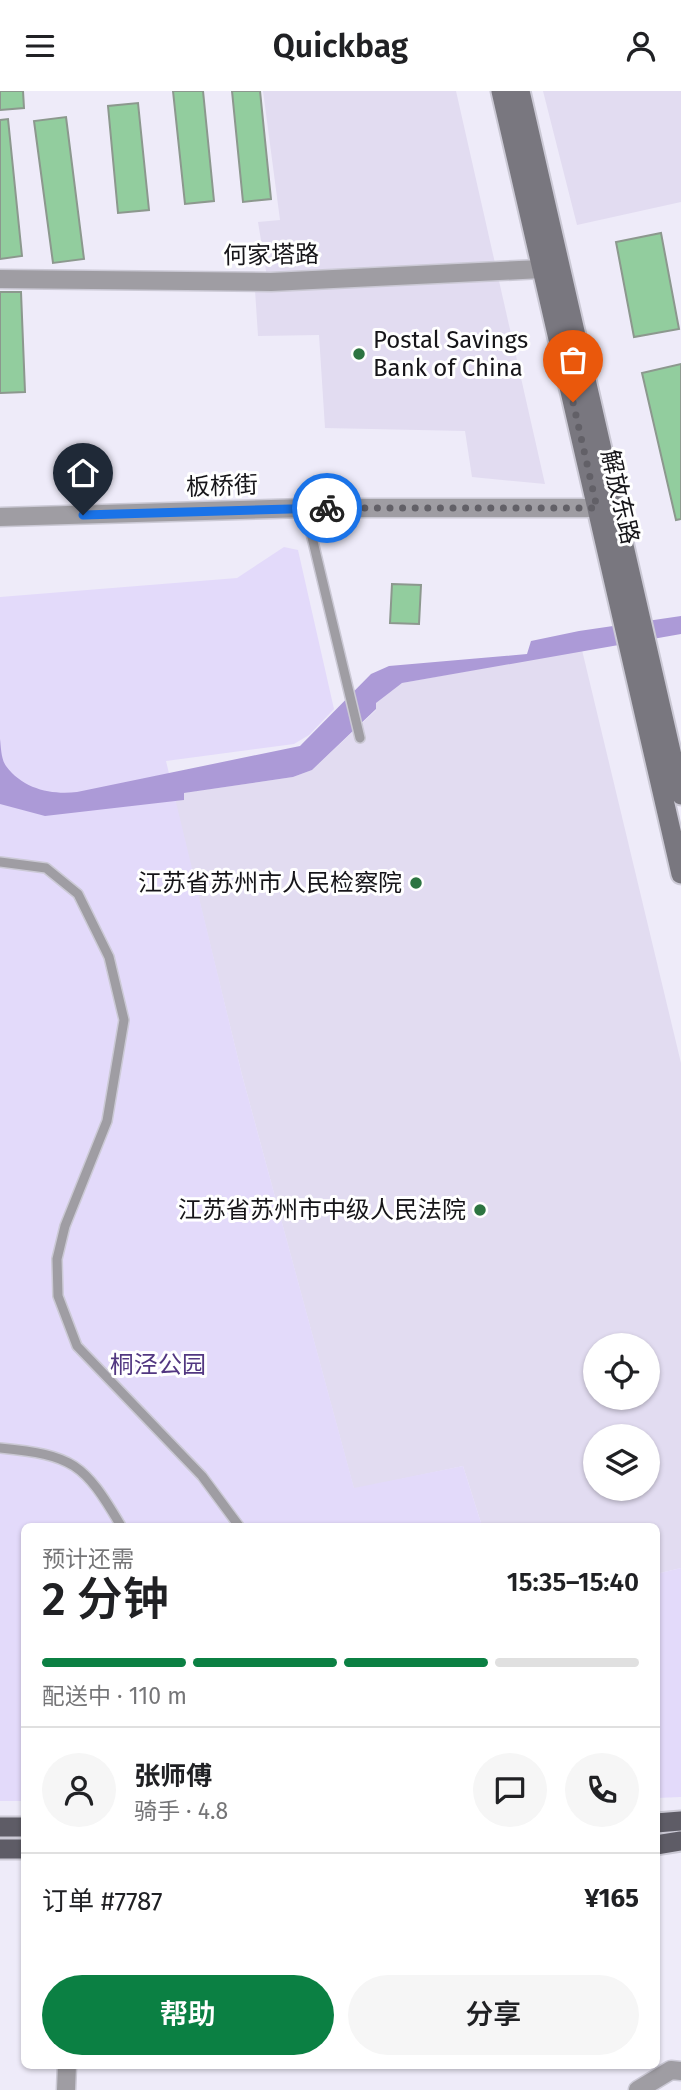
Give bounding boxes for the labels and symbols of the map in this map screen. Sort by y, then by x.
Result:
street label: 何家塔路 [223,240,319,270]
place label: Postal Savings Bank of China [373,326,528,382]
pin [543,330,603,402]
marker: Postal Savings Bank of China [351,346,367,362]
pin [53,443,113,515]
street label: 解放东路 [596,447,644,547]
street label: 板桥街 [186,471,258,501]
courier [292,473,362,543]
place label: 江苏省苏州市人民检察院 [138,869,402,897]
marker: 江苏省苏州市人民检察院 [408,875,424,891]
place label: 江苏省苏州市中级人民法院 [178,1196,466,1224]
marker: 江苏省苏州市中级人民法院 [472,1202,488,1218]
park label: 桐泾公园 [110,1351,206,1379]

